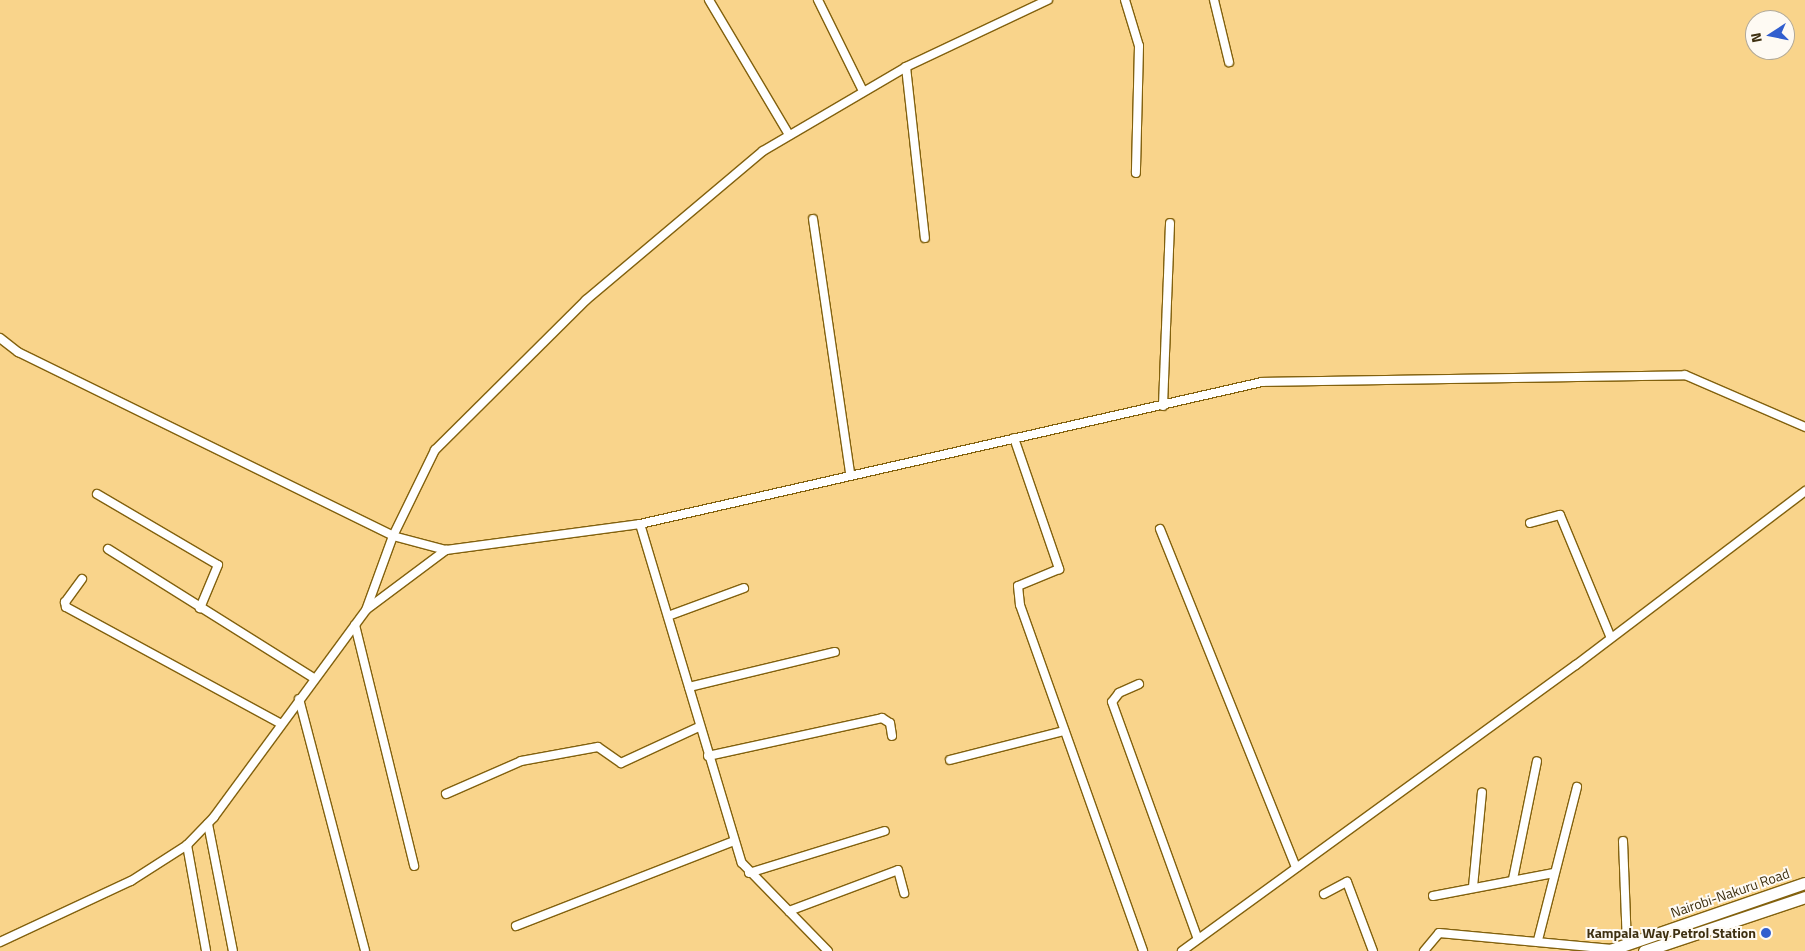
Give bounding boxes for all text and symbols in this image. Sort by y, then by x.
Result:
north arrow [1745,10,1795,60]
text: N [1745,31,1767,45]
street label: Nairobi-Nakuru Road [1668,865,1792,921]
place label: Kampala Way Petrol Station [1586,925,1756,941]
marker: Kampala Way Petrol Station [1760,927,1772,939]

